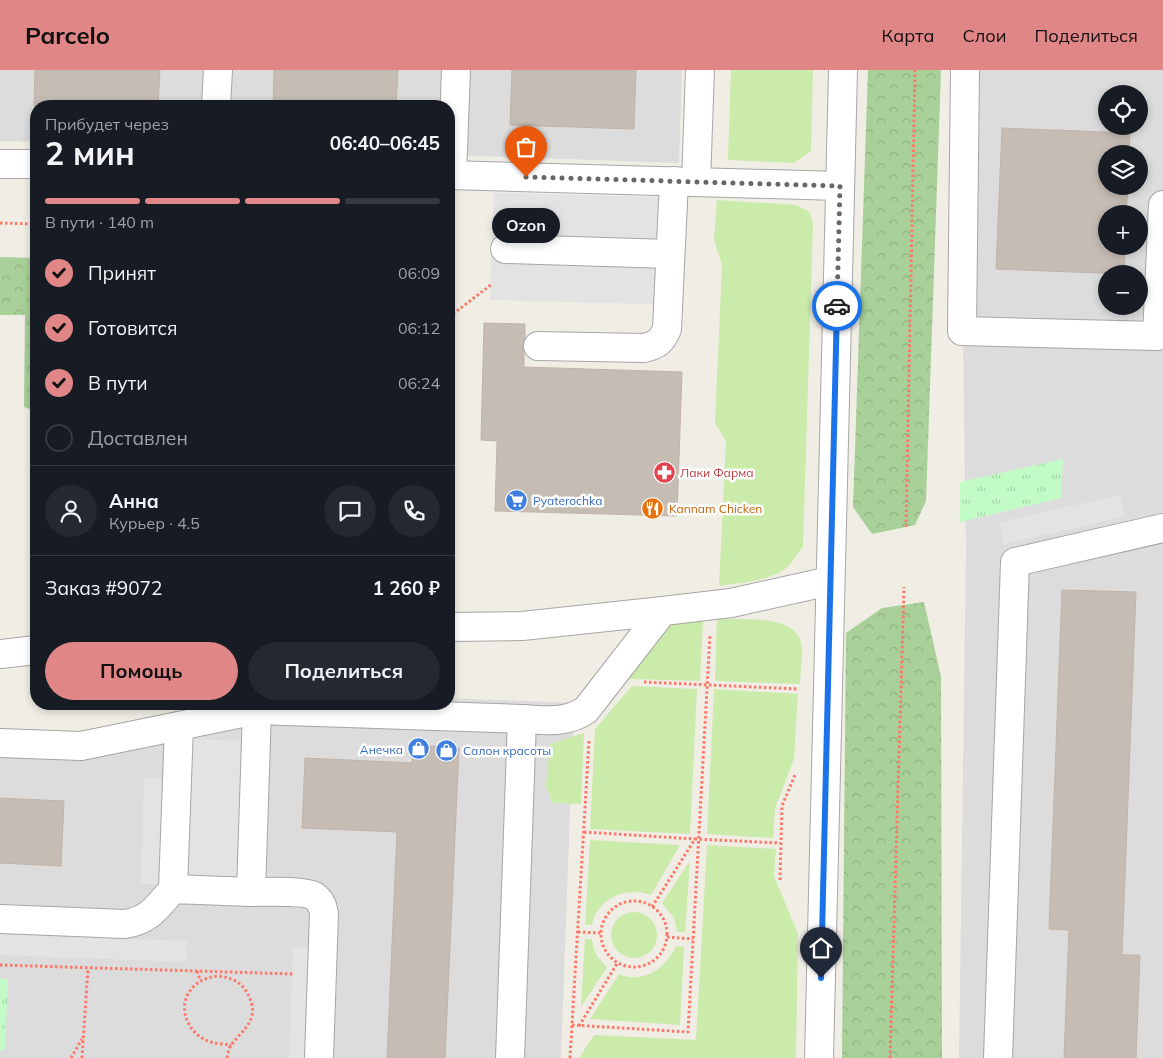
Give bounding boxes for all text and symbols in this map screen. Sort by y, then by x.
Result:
text: Parcelo [25,20,110,50]
text: Карта [882,24,934,47]
text: Слои [962,24,1007,47]
text: Поделиться [1035,24,1138,47]
map controls [1098,85,1148,315]
button: locate [1098,85,1148,135]
text: Прибудет через [45,114,169,134]
pin [505,126,547,177]
text: 06:40–06:45 [330,131,440,155]
text: 2 мин [45,133,135,173]
icon: bag [512,133,540,161]
button: layers [1098,145,1148,195]
button: + [1098,205,1148,255]
callout: Ozon [492,207,560,242]
text: В пути · 140 m [45,212,154,232]
text: Ozon [506,215,546,235]
icon: check [45,259,73,287]
text: Принят [88,261,156,285]
text: 06:09 [398,263,440,283]
button: − [1098,265,1148,315]
courier [812,281,862,331]
icon: car [823,292,851,320]
icon: check [45,314,73,342]
text: Готовится [88,316,178,340]
text: 06:12 [398,318,440,338]
icon: check [45,369,73,397]
text: В пути [88,371,147,395]
text: 06:24 [398,373,440,393]
text: Доставлен [88,426,188,450]
pharmacy icon: Лаки Фарма [652,460,676,484]
place label: Лаки Фарма [680,465,754,480]
button: person [45,485,97,537]
button: chat [324,485,376,537]
button: phone [388,485,440,537]
supermarket icon: Pyaterochka [505,488,529,512]
text: Анна [109,489,159,513]
place label: Pyaterochka [533,493,602,508]
restaurant icon: Kannam Chicken [641,496,665,520]
place label: Kannam Chicken [669,501,762,516]
text: Курьер · 4.5 [109,513,200,533]
text: Заказ #9072 [45,576,162,600]
text: 1 260 ₽ [373,576,440,600]
button: Помощь [45,642,238,700]
button: Поделиться [248,642,440,700]
shop icon: Анечка [407,737,431,761]
shop icon: Салон красоты [435,738,459,762]
place label: Анечка [360,742,403,757]
place label: Салон красоты [463,743,551,758]
pin [800,927,842,978]
icon: home [807,934,835,962]

